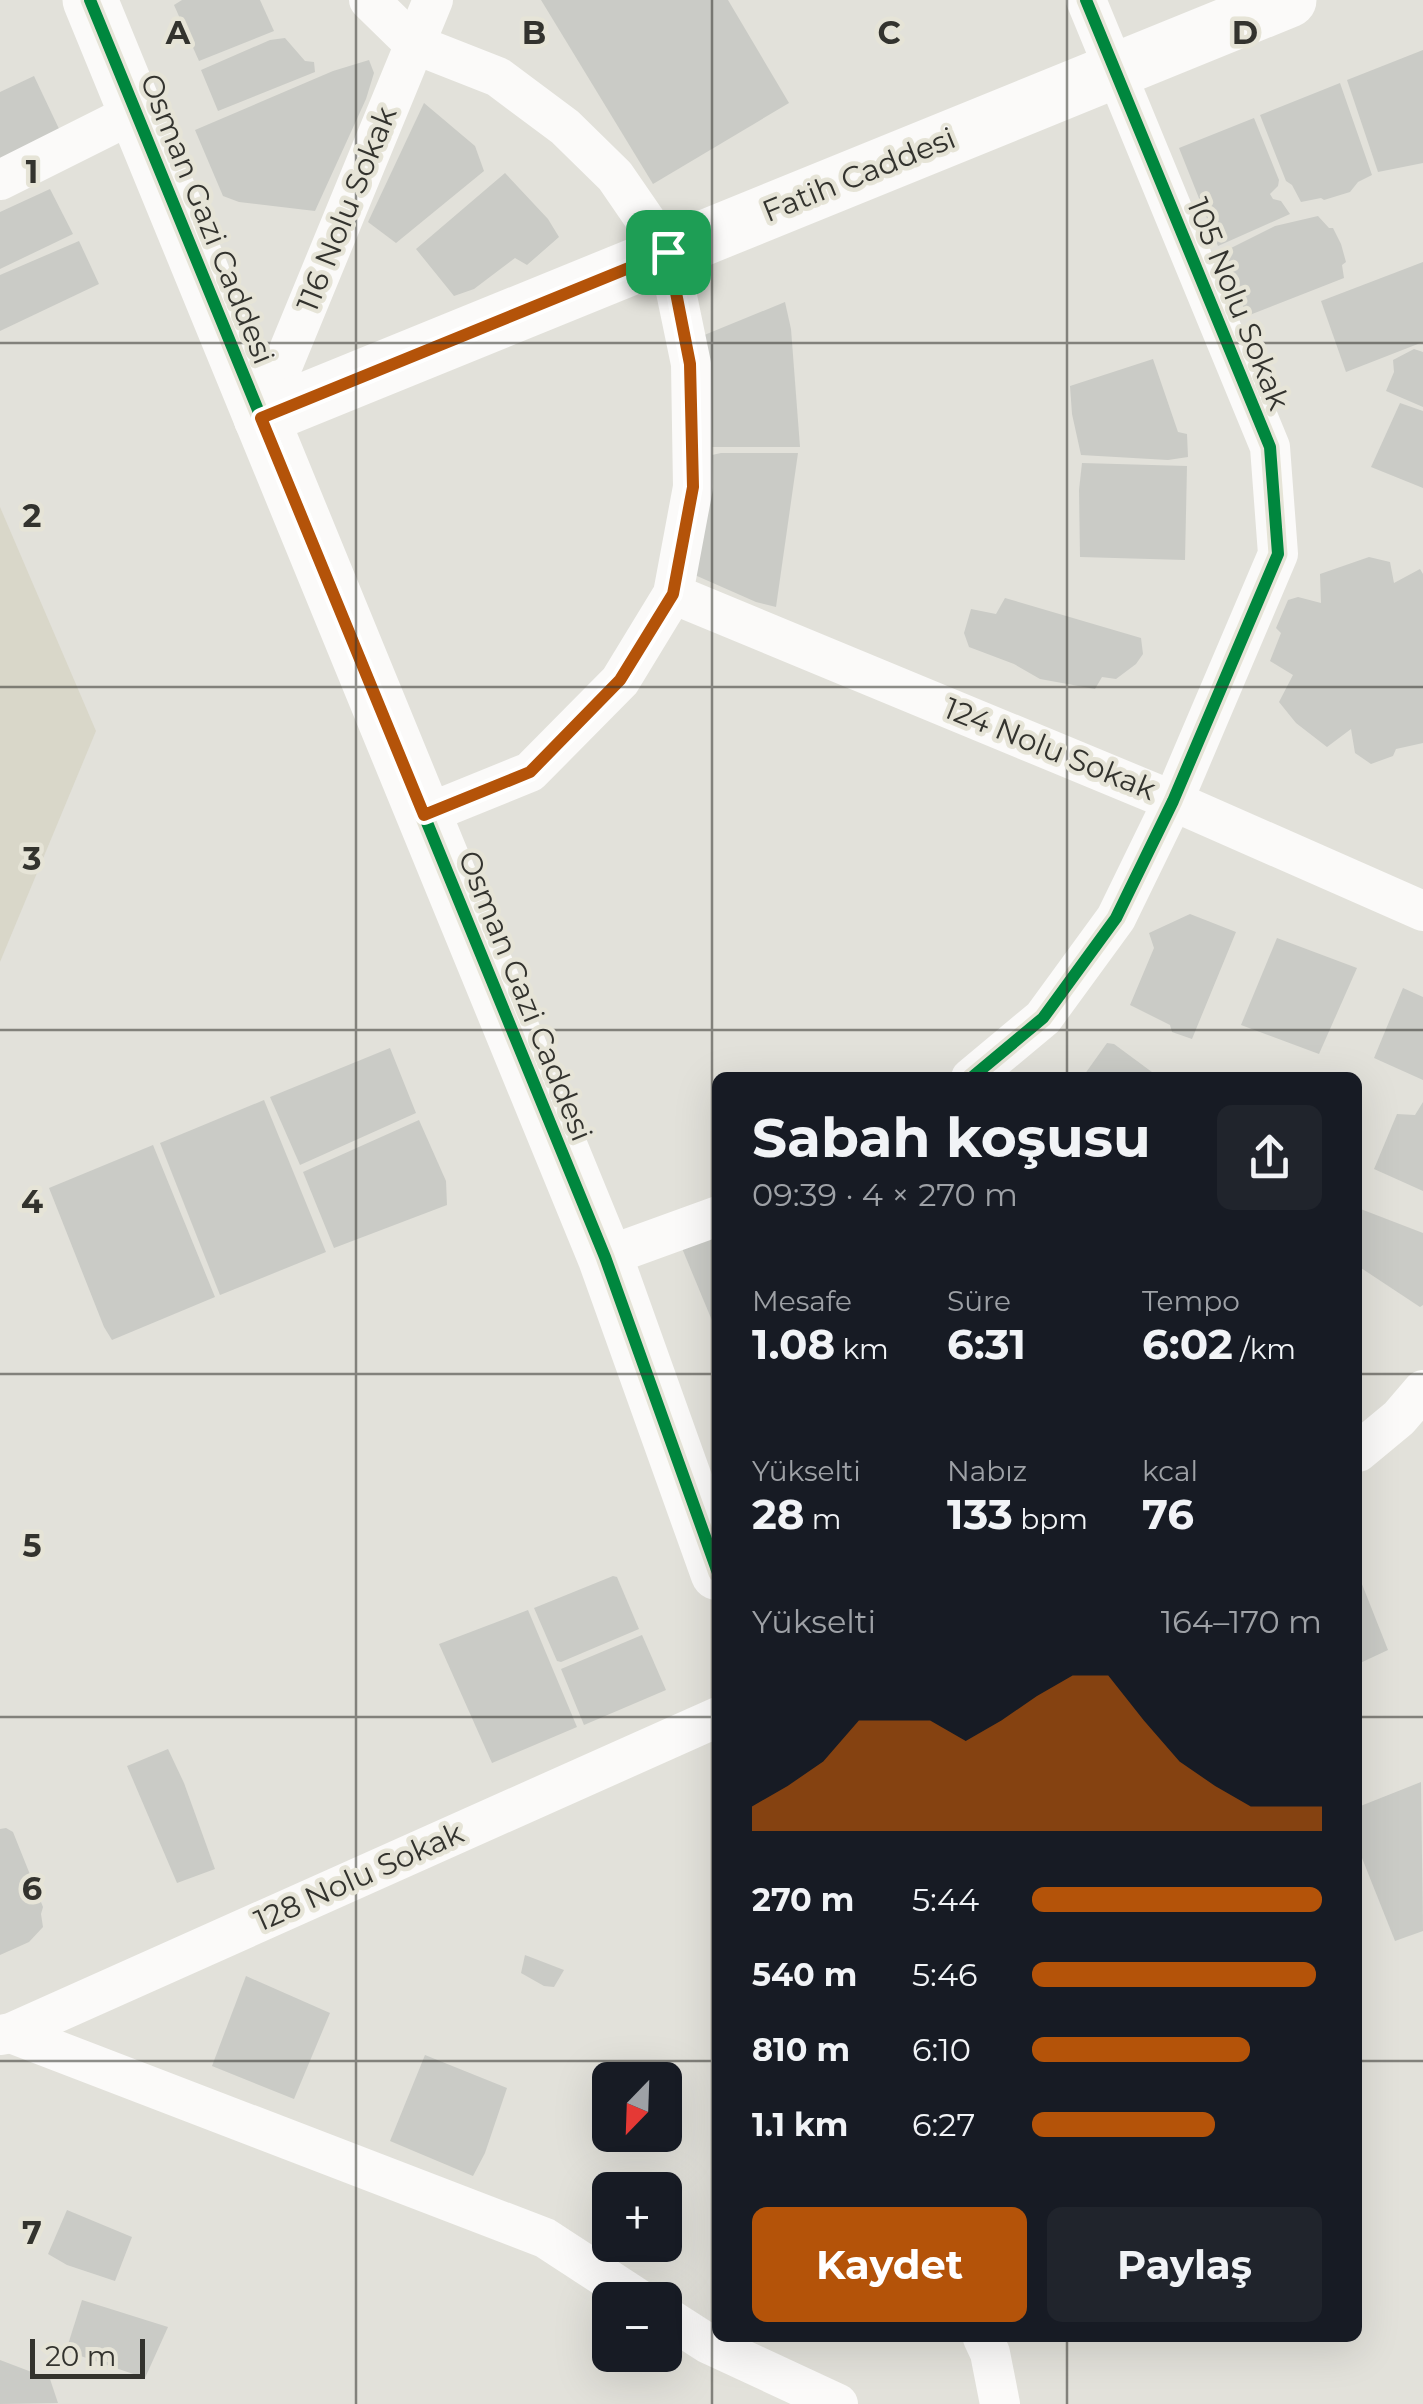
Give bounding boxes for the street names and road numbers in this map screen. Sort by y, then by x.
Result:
street label: Osman Gazi Caddesi [132,68,283,369]
street label: 116 Nolu Sokak [289,101,404,317]
street label: Fatih Caddesi [757,119,961,230]
street label: 105 Nolu Sokak [1179,192,1298,415]
street label: 124 Nolu Sokak [939,689,1161,808]
street label: Osman Gazi Caddesi [450,845,601,1146]
street label: 128 Nolu Sokak [249,1814,469,1939]

